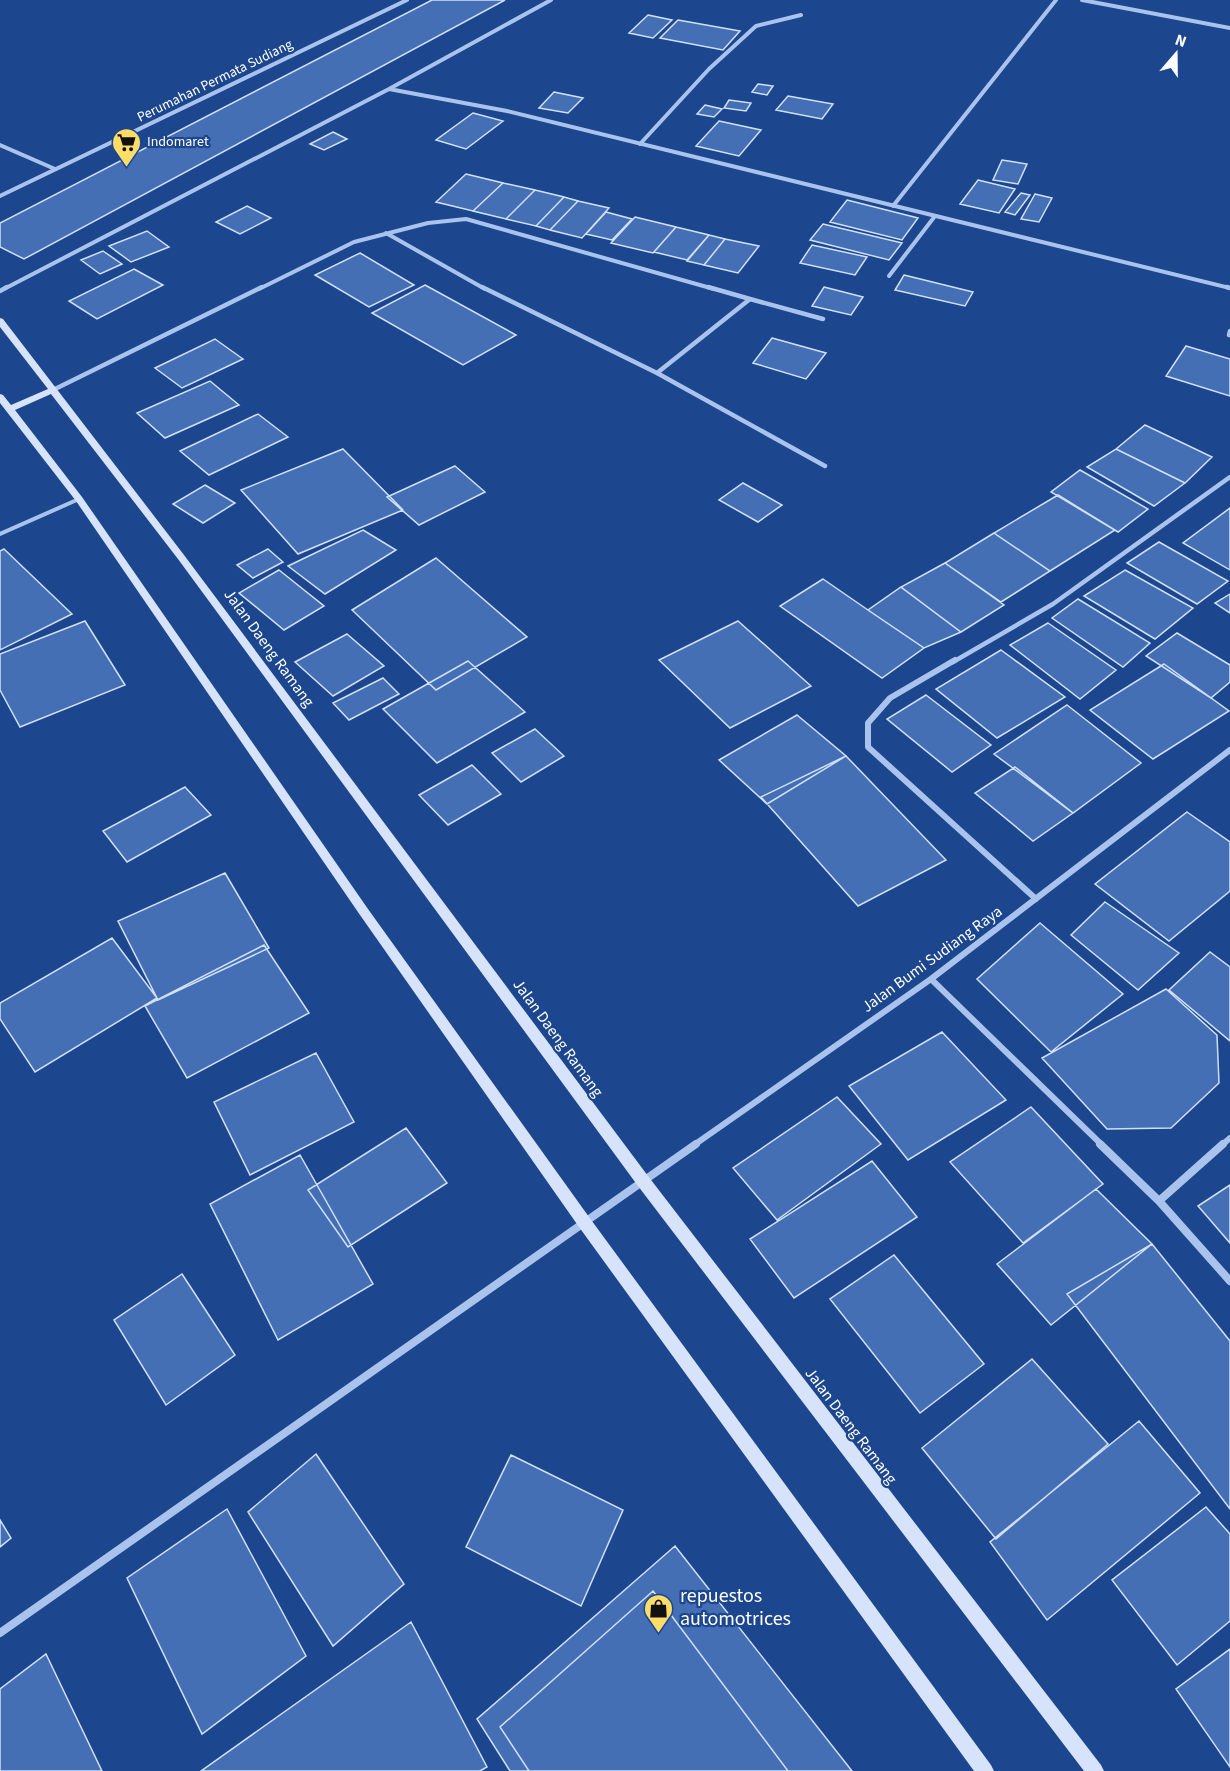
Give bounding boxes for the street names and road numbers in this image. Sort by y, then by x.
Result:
street label: Perumahan Permata Sudiang [134,35,296,127]
street label: Jalan Daeng Ramang [219,585,319,711]
street label: Jalan Bumi Sudiang Raya [857,900,1007,1018]
street label: Jalan Daeng Ramang [508,975,608,1101]
street label: Jalan Daeng Ramang [800,1363,902,1489]

